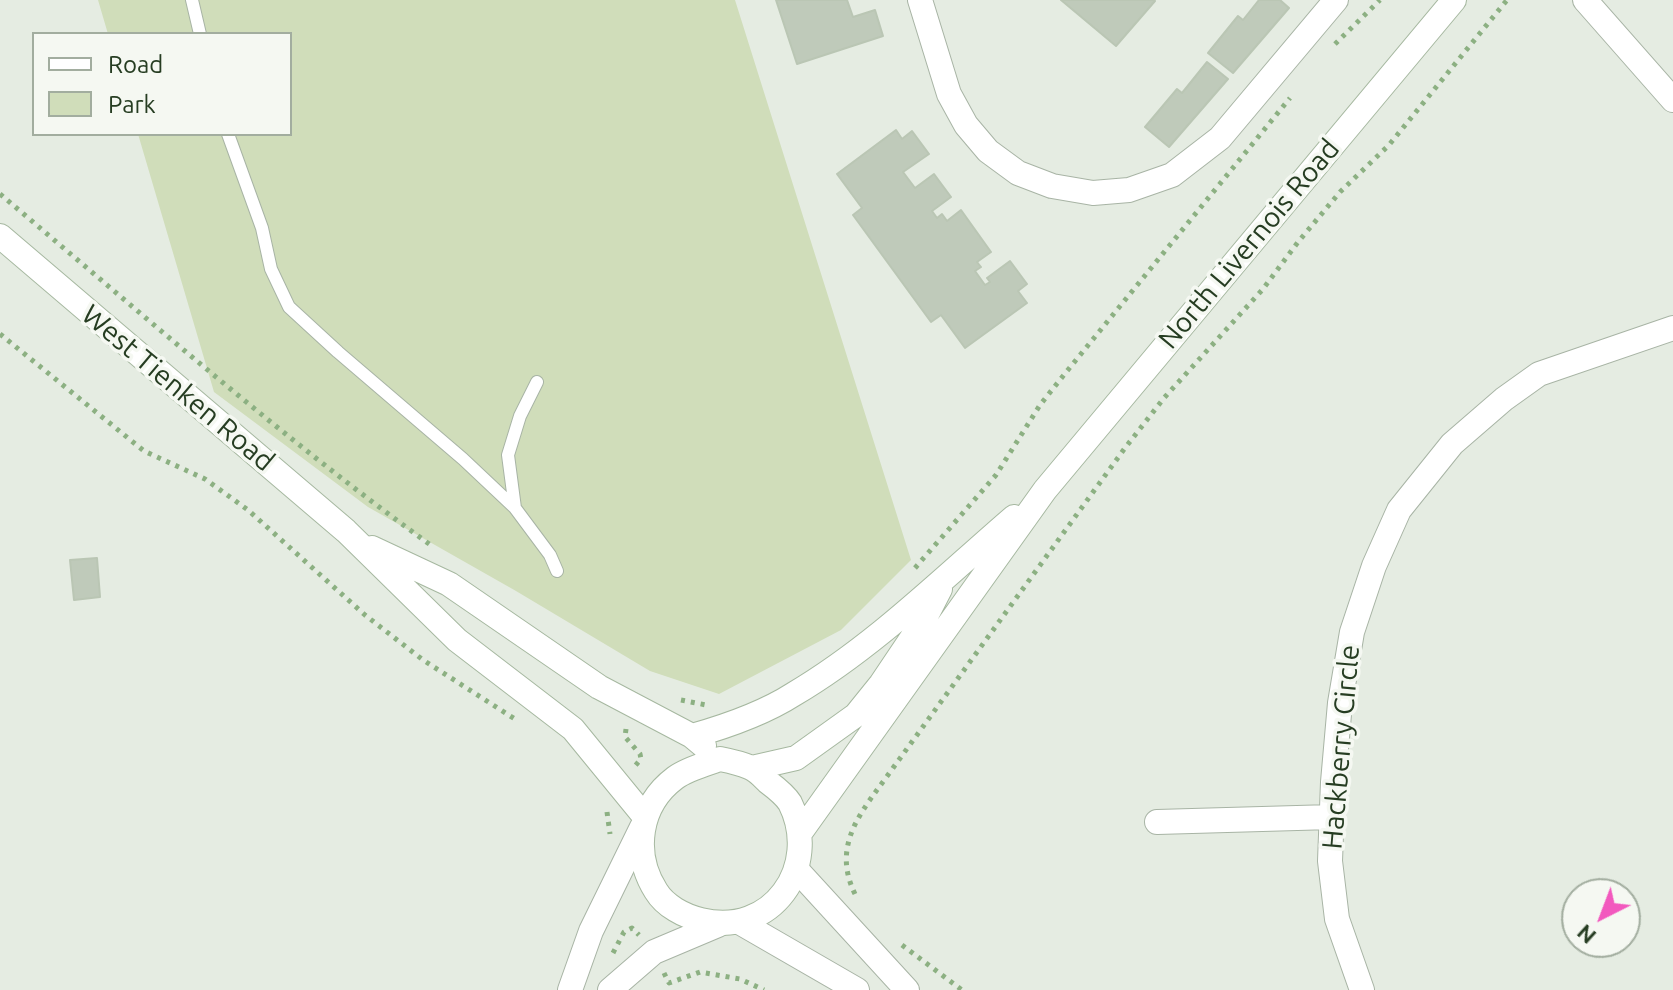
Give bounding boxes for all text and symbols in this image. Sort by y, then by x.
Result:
legend [32,32,292,136]
text: Road [108,51,163,78]
text: Park [108,91,156,118]
street label: North Livernois Road [1151,132,1347,356]
street label: West Tienken Road [75,298,281,478]
street label: Hackberry Circle [1315,643,1367,851]
north arrow [1561,878,1641,958]
text: N [1571,920,1600,950]

